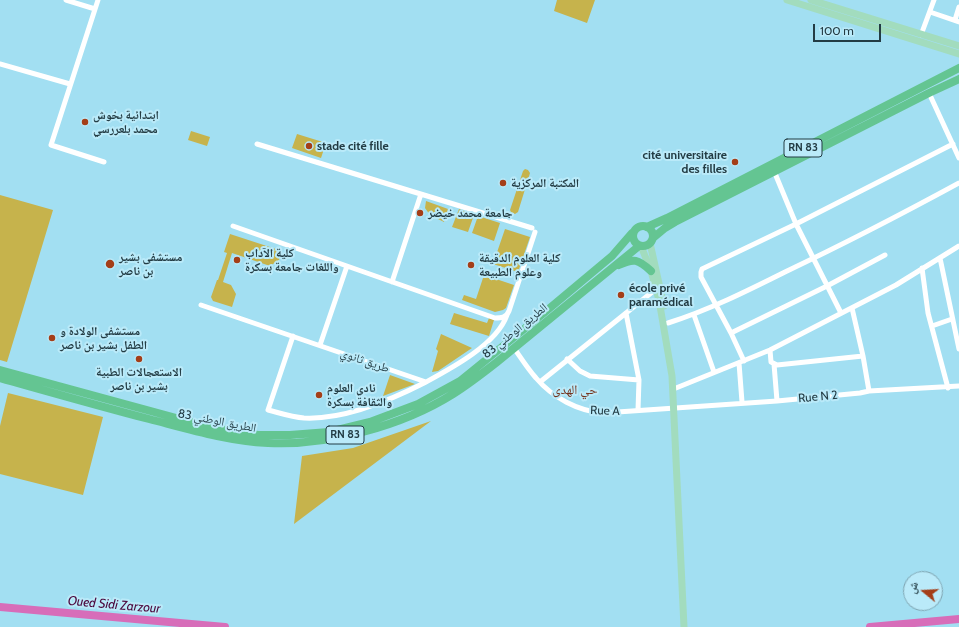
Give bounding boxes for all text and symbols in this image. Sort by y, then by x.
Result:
scale bar [815,16,883,42]
text: 100 m [820,23,854,38]
place label: ابتدائية بخوش محمد بلعررسي [93,108,159,136]
marker: ابتدائية بخوش محمد بلعررسي [80,117,90,127]
place label: stade cité fille [317,139,389,153]
road number: RN 83 [784,139,822,157]
marker: stade cité fille [304,141,314,151]
place label: cité universitaire des filles [643,148,727,176]
marker: cité universitaire des filles [730,157,740,167]
place label: المكتبة المركزية [511,176,579,190]
marker: المكتبة المركزية [498,178,508,188]
place label: جامعة محمد خيضر [428,206,513,220]
marker: جامعة محمد خيضر [415,208,425,218]
place label: كلية الآداب واللغات جامعة بسكرة [245,246,339,274]
place label: مستشفى بشير بن ناصر [119,250,182,278]
place label: كلية العلوم الدقيقة وعلوم الطبيعة [479,251,561,279]
marker: كلية الآداب واللغات جامعة بسكرة [232,255,242,265]
marker: مستشفى بشير بن ناصر [104,258,116,270]
marker: كلية العلوم الدقيقة وعلوم الطبيعة [466,260,476,270]
place label: école privé paramédical [629,281,693,309]
marker: école privé paramédical [616,290,626,300]
street label: الطريق الوطني 83 [480,300,550,362]
place label: مستشفى الولادة و الطفل بشير بن ناصر [60,324,147,352]
marker: مستشفى الولادة و الطفل بشير بن ناصر [47,333,57,343]
street label: طريق ثانوي [339,346,391,376]
marker: الاستعجالات الطبية بشير بن ناصر [134,354,144,364]
place label: الاستعجالات الطبية بشير بن ناصر [96,365,182,393]
place label: نادي العلوم والثقافة بسكرة [327,381,392,409]
district label: حي الهدى [552,382,598,398]
street label: Rue N 2 [798,388,838,406]
marker: نادي العلوم والثقافة بسكرة [314,390,324,400]
street label: Rue A [590,403,620,419]
street label: الطريق الوطني 83 [177,406,257,436]
road number: RN 83 [326,426,364,444]
north arrow [903,571,943,611]
text: ش [904,580,921,595]
water label: Oued Sidi Zarzour [67,593,161,617]

